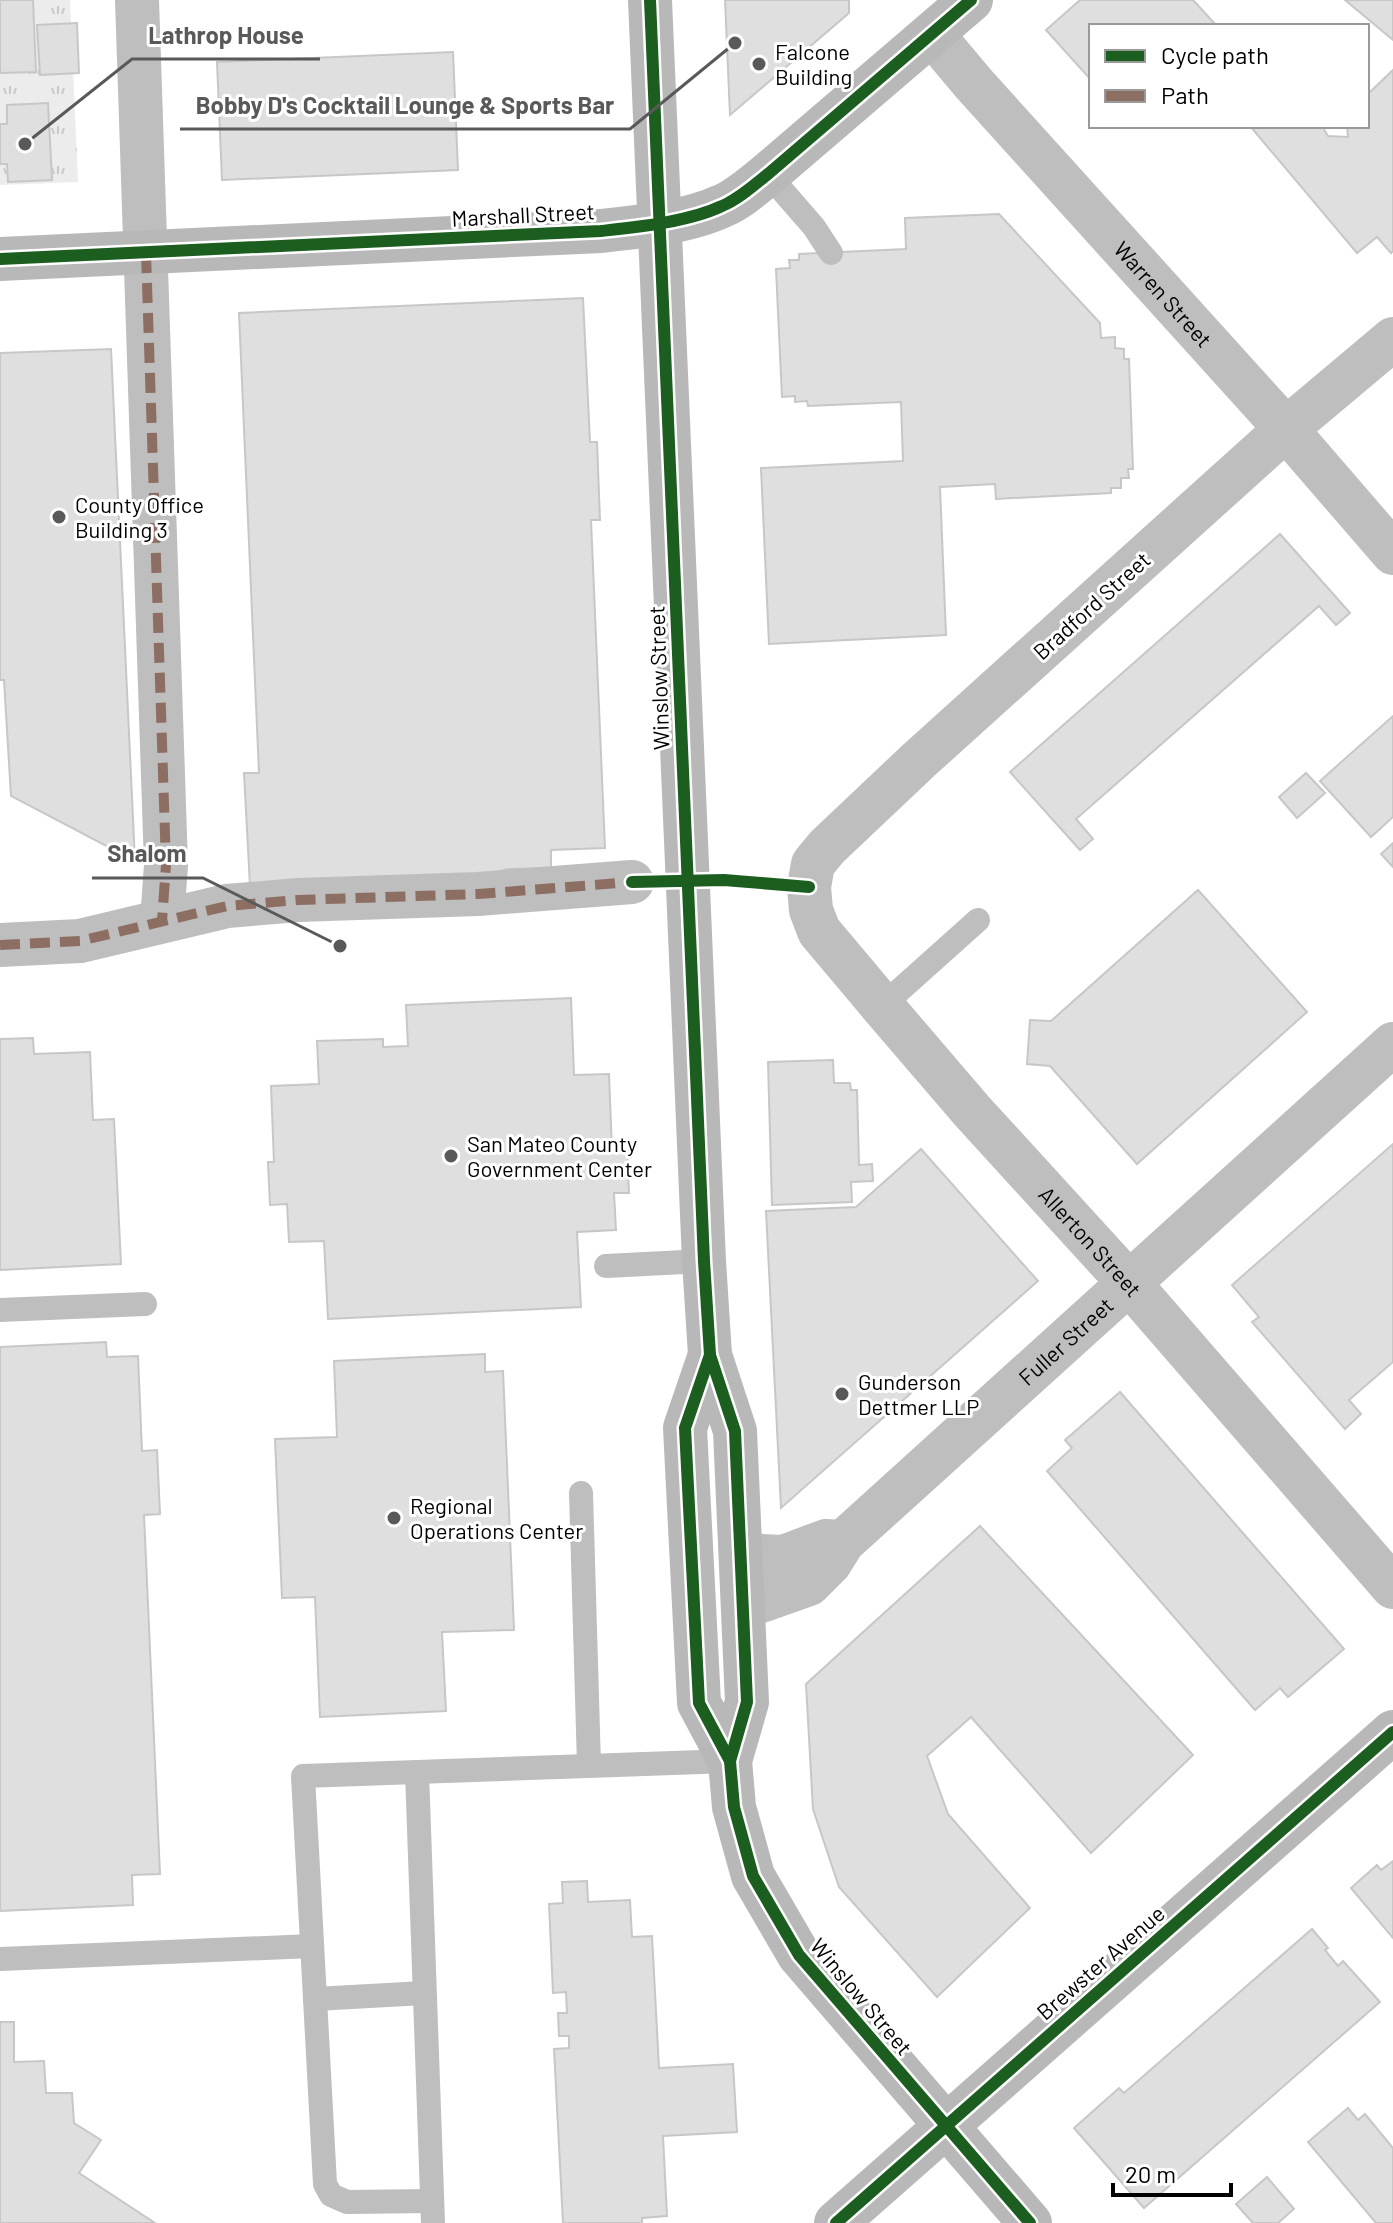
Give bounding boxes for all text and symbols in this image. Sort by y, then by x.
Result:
callout: Lathrop House [132,11,320,59]
text: Lathrop House [148,20,304,49]
legend [1089,24,1369,128]
place label: Falcone Building [775,38,852,89]
text: Cycle path [1161,40,1269,69]
marker: Falcone Building [750,55,768,73]
text: Path [1161,80,1209,109]
callout: Bobby D's Cocktail Lounge & Sports Bar [180,81,630,129]
text: Bobby D's Cocktail Lounge & Sports Bar [196,90,614,119]
street label: Marshall Street [451,197,595,231]
street label: Warren Street [1109,235,1218,352]
place label: County Office Building 3 [75,491,204,542]
marker: County Office Building 3 [50,508,68,526]
street label: Bradford Street [1027,546,1155,664]
street label: Winslow Street [642,605,674,751]
callout: Shalom [92,830,203,878]
text: Shalom [107,838,187,867]
place label: San Mateo County Government Center [467,1130,652,1181]
marker: San Mateo County Government Center [442,1147,460,1165]
street label: Allerton Street [1034,1181,1147,1301]
street label: Fuller Street [1013,1291,1118,1390]
place label: Gunderson Dettmer LLP [858,1368,979,1419]
marker: Gunderson Dettmer LLP [833,1385,851,1403]
place label: Regional Operations Center [410,1492,583,1543]
marker: Regional Operations Center [385,1509,403,1527]
street label: Brewster Avenue [1031,1900,1169,2024]
street label: Winslow Street [806,1932,918,2060]
scale bar [1113,2147,1231,2197]
text: 20 m [1125,2159,1176,2188]

